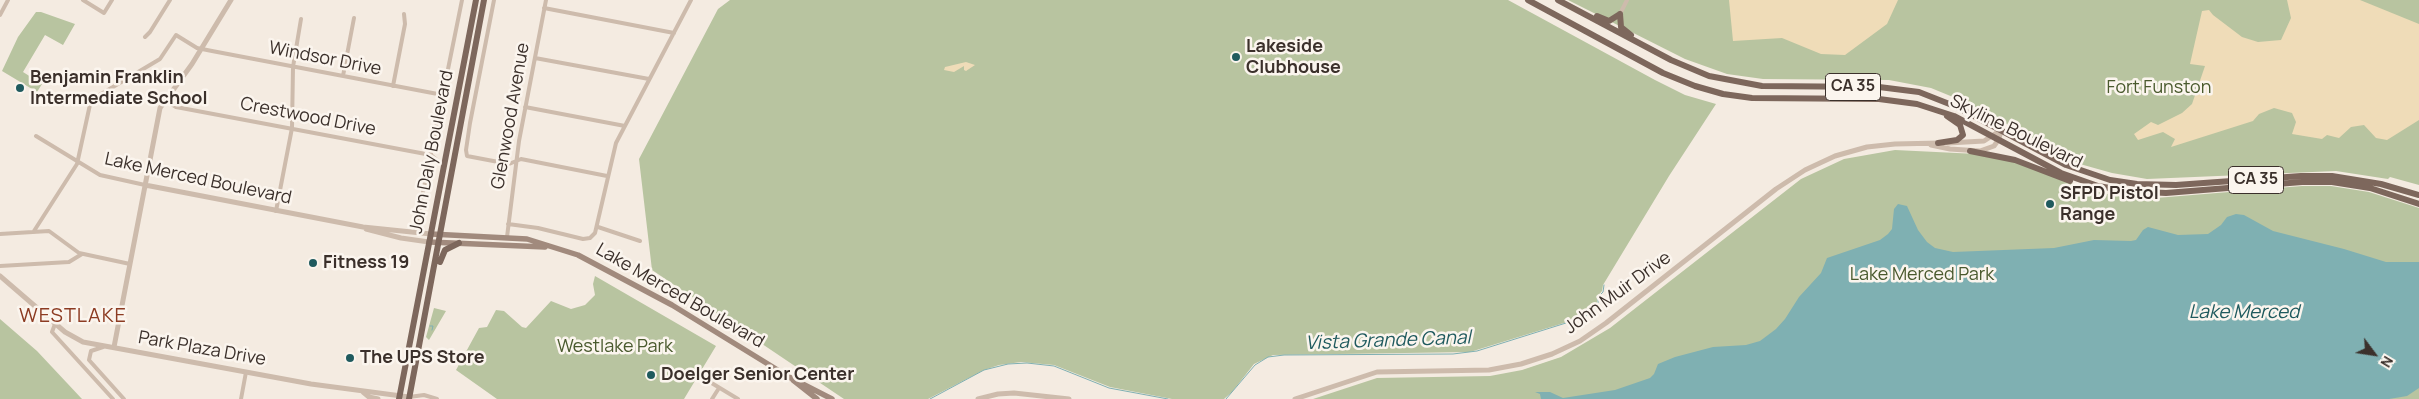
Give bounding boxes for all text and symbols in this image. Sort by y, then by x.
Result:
place label: Lakeside Clubhouse [1246,36,1341,78]
street label: Windsor Drive [267,37,383,81]
street label: Glenwood Avenue [487,41,535,191]
marker: Lakeside Clubhouse [1230,51,1242,63]
place label: Benjamin Franklin Intermediate School [30,67,208,110]
street label: John Daly Boulevard [406,69,458,235]
road number: CA 35 [1826,74,1880,100]
park label: Fort Funston [2107,77,2211,99]
marker: Benjamin Franklin Intermediate School [14,82,26,94]
street label: Skyline Boulevard [1946,91,2086,173]
street label: Crestwood Drive [238,93,378,141]
street label: Lake Merced Boulevard [102,149,294,209]
road number: CA 35 [2228,166,2284,194]
place label: SFPD Pistol Range [2060,183,2159,225]
marker: SFPD Pistol Range [2044,198,2056,210]
street label: Lake Merced Boulevard [592,239,768,353]
street label: John Muir Drive [1561,247,1675,339]
place label: Fitness 19 [323,252,409,274]
marker: Fitness 19 [307,257,319,269]
park label: Lake Merced Park [1850,264,1994,286]
water label: Lake Merced [2189,302,2299,324]
district label: WESTLAKE [18,304,128,328]
street label: Park Plaza Drive [136,327,268,371]
water label: Vista Grande Canal [1305,327,1471,355]
north arrow [2349,329,2399,379]
park label: Westlake Park [557,336,673,358]
place label: The UPS Store [360,347,485,369]
marker: The UPS Store [344,352,356,364]
text: N [2377,353,2398,371]
place label: Doelger Senior Center [661,364,854,386]
marker: Doelger Senior Center [645,369,657,381]

